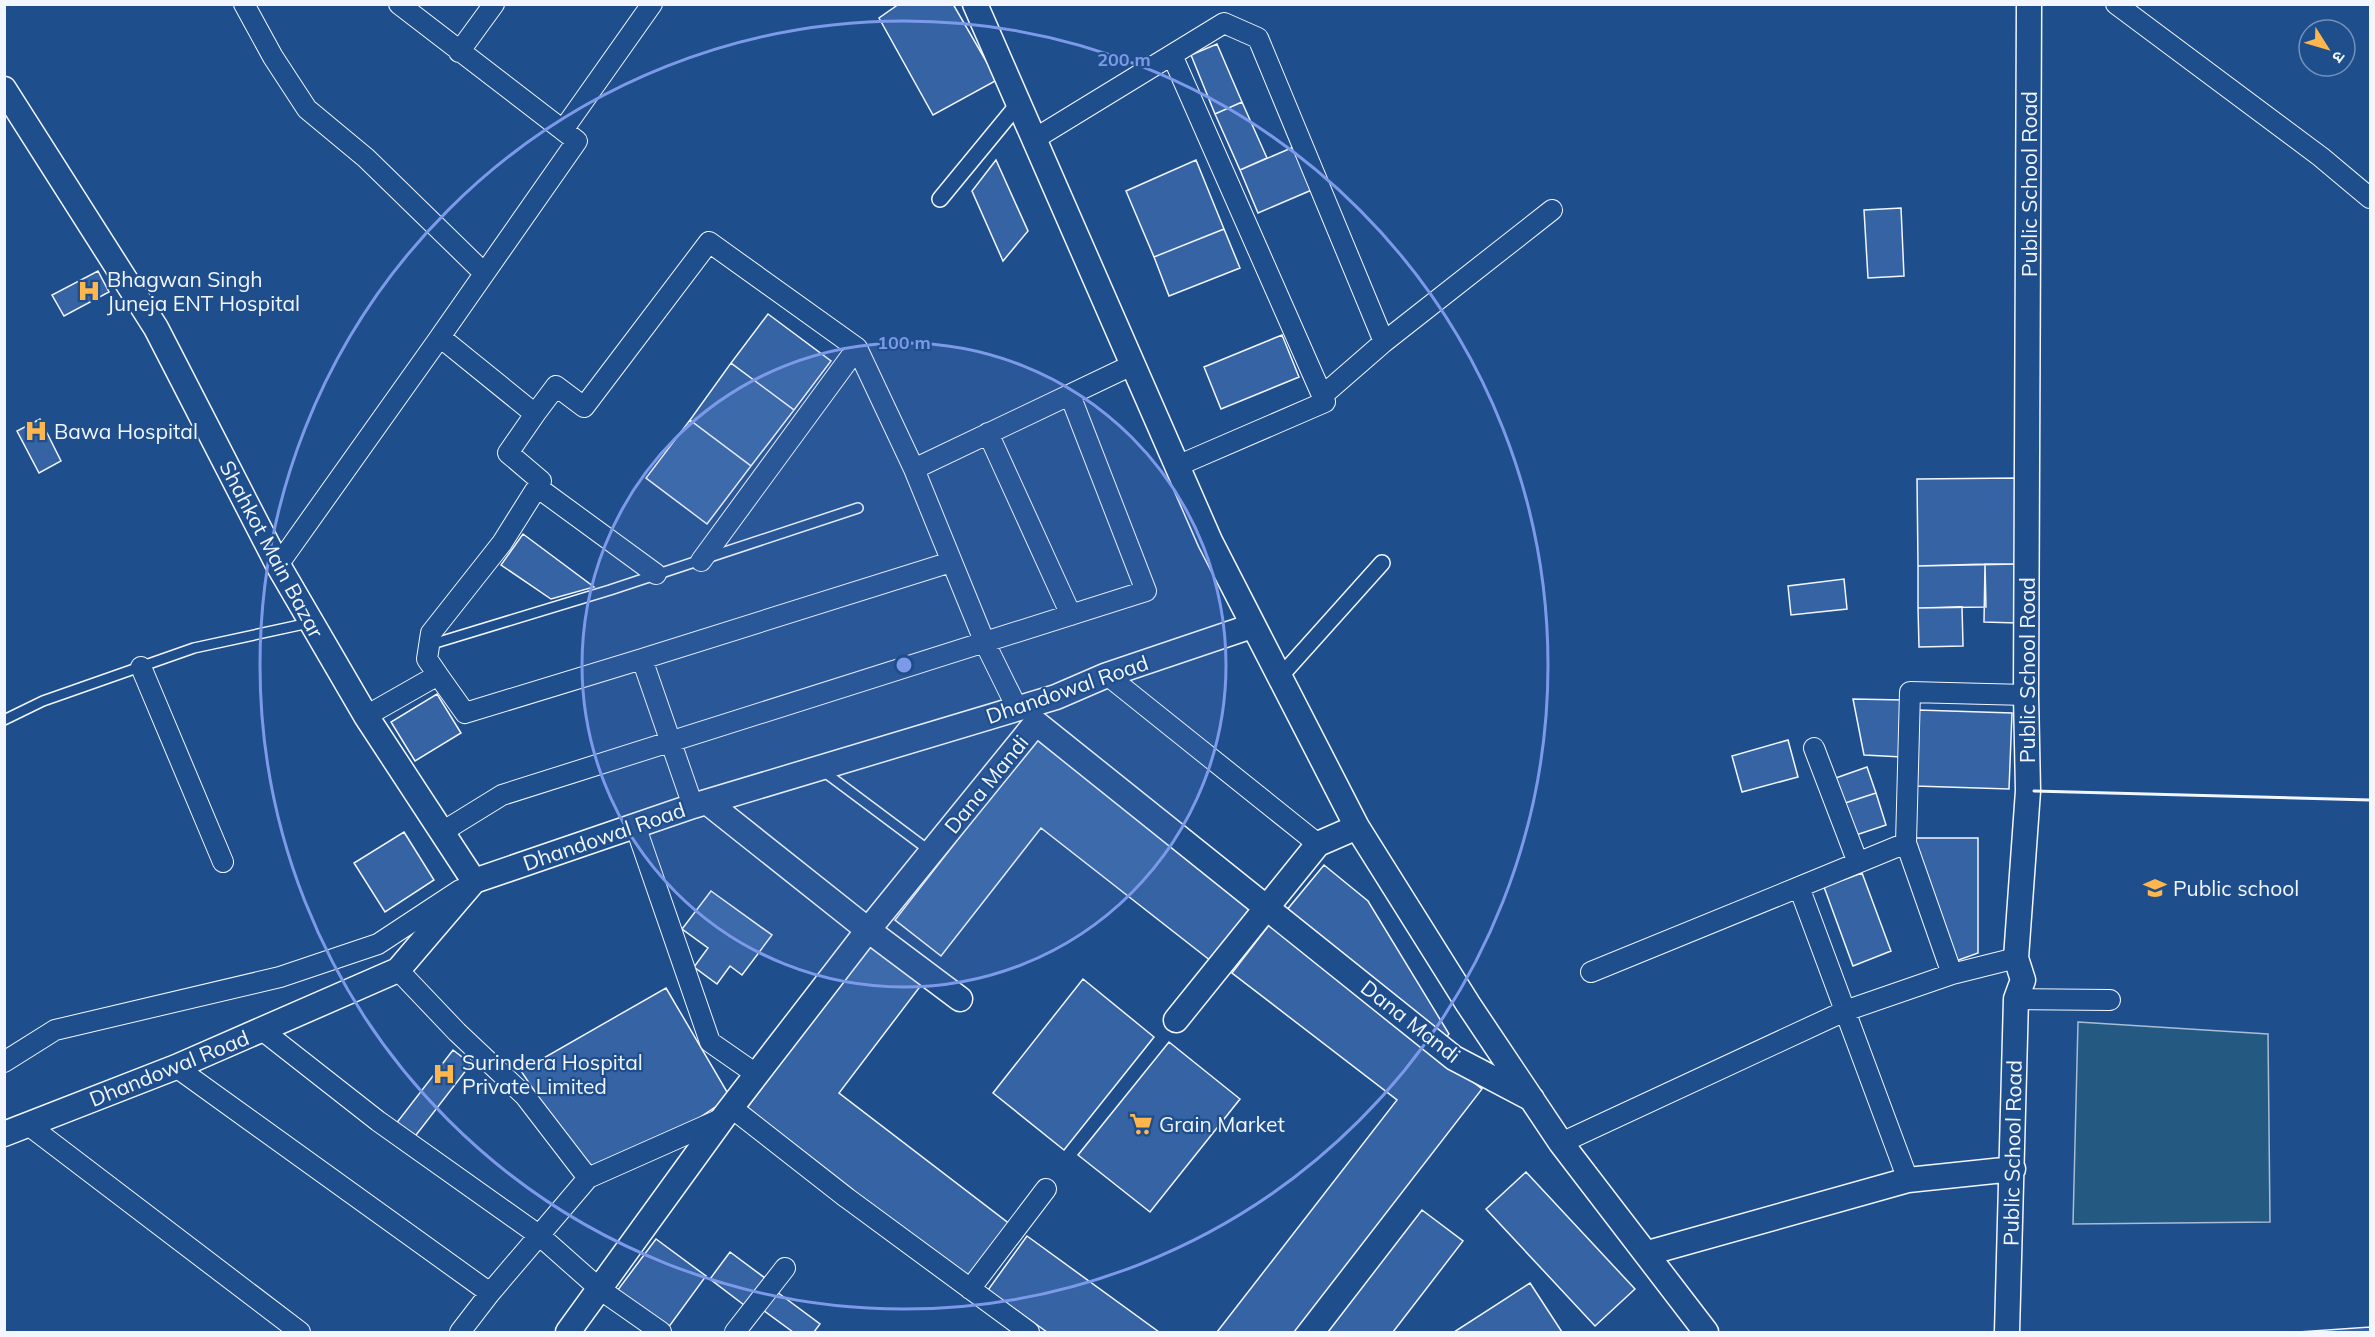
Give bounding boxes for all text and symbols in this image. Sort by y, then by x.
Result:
north arrow [2297,18,2357,78]
text: उ [2328,47,2350,67]
text: 200 m [1097,48,1151,71]
street label: Public School Road [2016,91,2042,277]
place label: Bhagwan Singh Juneja ENT Hospital [107,266,300,316]
hospital icon: Bhagwan Singh Juneja ENT Hospital [76,278,102,304]
text: 100 m [877,331,931,354]
hospital icon: Bawa Hospital [23,418,49,444]
place label: Bawa Hospital [54,418,198,444]
street label: Shahkot Main Bazar [214,456,330,642]
street label: Public School Road [2014,577,2040,763]
street label: Dhandowal Road [982,649,1152,729]
centre of rings [894,655,914,675]
street label: Dana Mandi [938,729,1034,839]
street label: Dhandowal Road [519,796,689,876]
school or university icon: Public school [2142,875,2168,901]
place label: Public school [2173,875,2299,901]
street label: Dana Mandi [1356,974,1466,1068]
street label: Dhandowal Road [85,1024,253,1112]
place label: Surindera Hospital Private Limited [462,1049,643,1099]
street label: Public School Road [1997,1060,2027,1246]
hospital icon: Surindera Hospital Private Limited [431,1061,457,1087]
supermarket icon: Grain Market [1128,1111,1154,1137]
place label: Grain Market [1159,1111,1285,1137]

